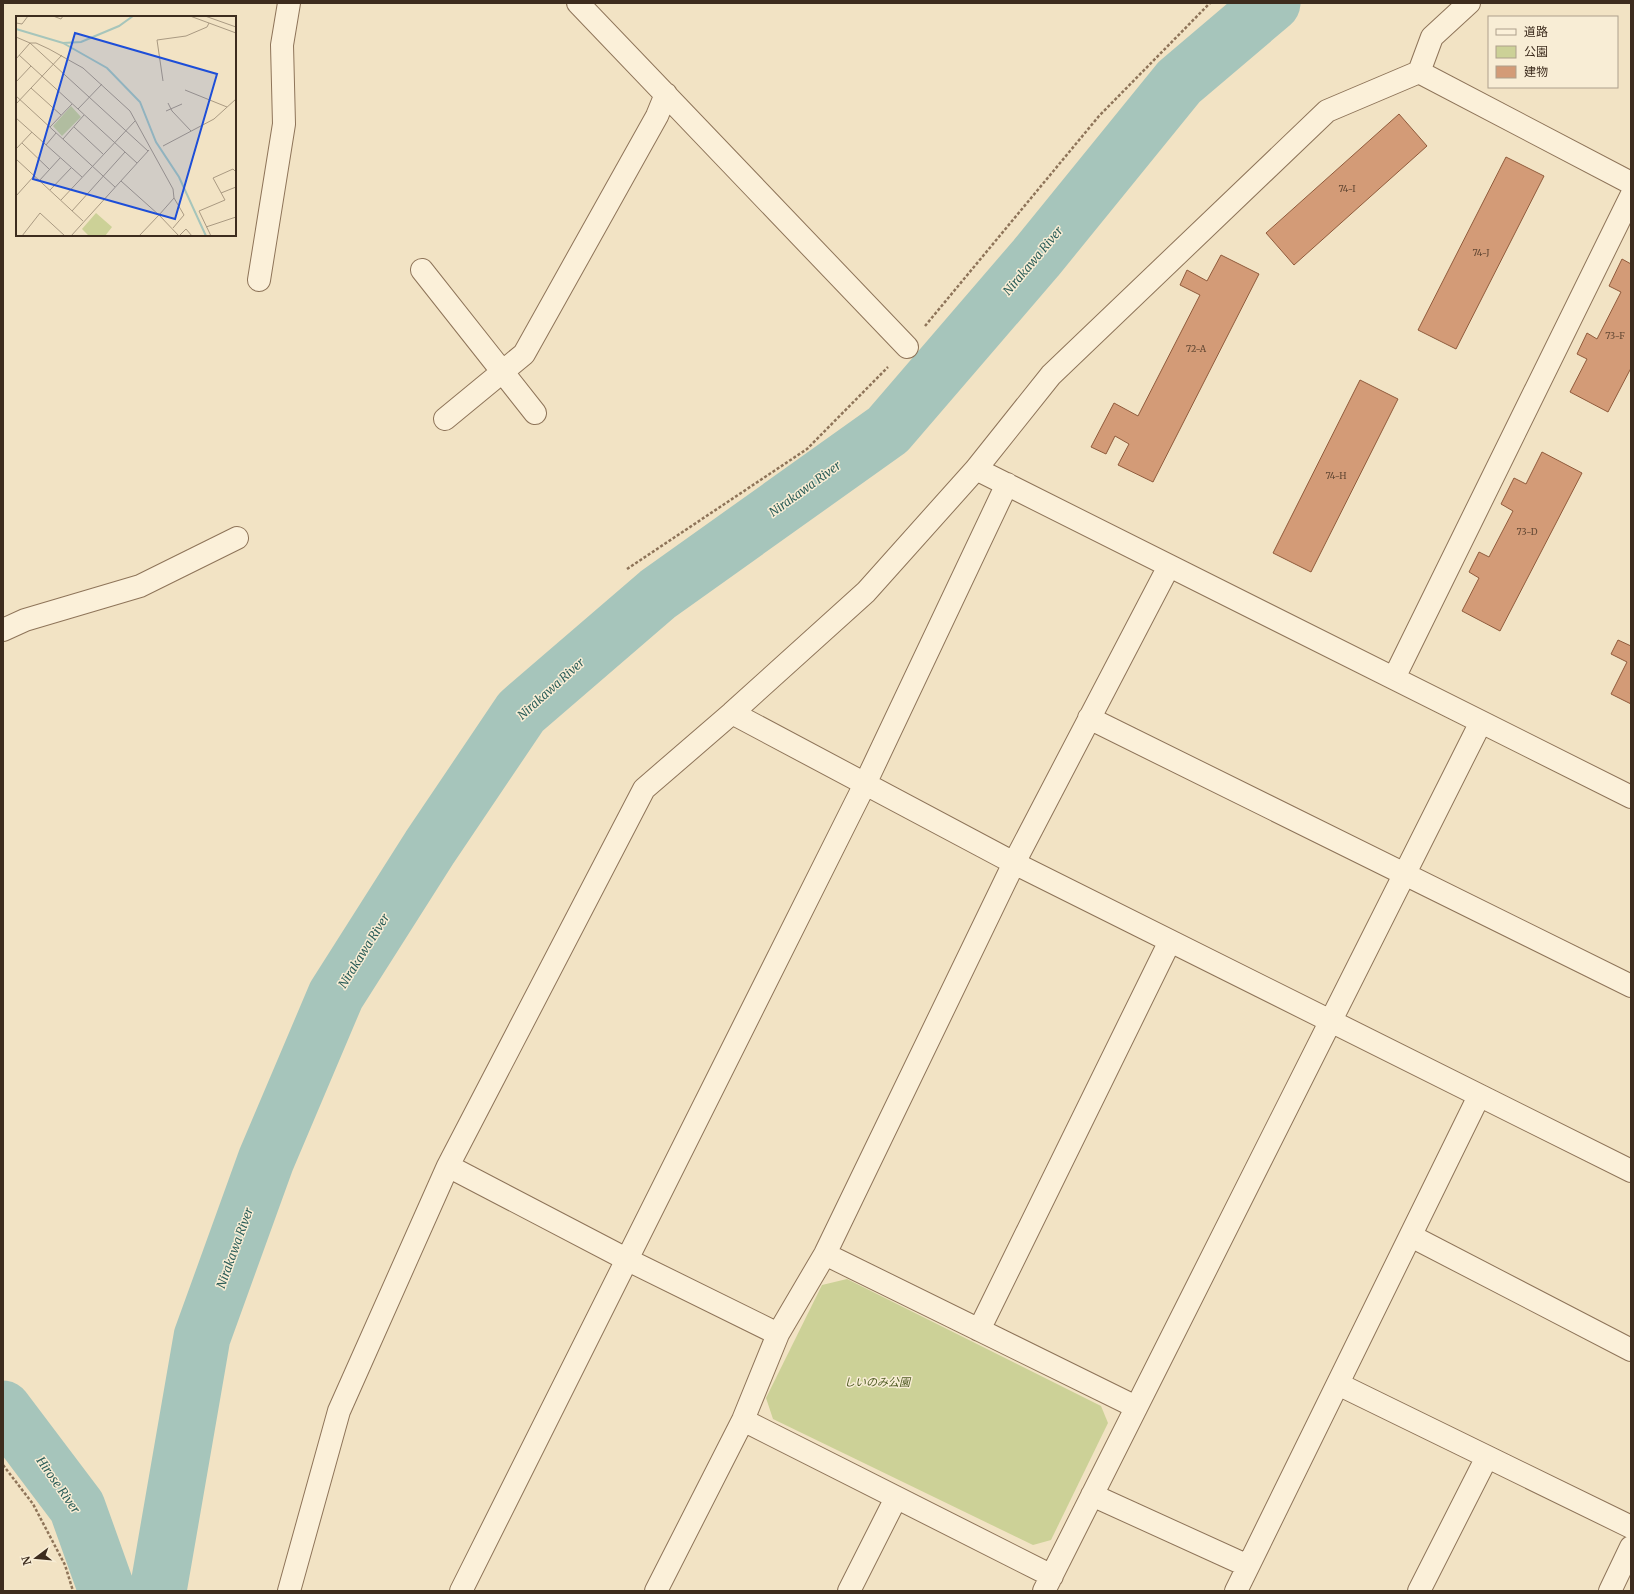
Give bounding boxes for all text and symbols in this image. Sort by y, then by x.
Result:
inset map [16,16,236,236]
legend [1488,16,1618,88]
text: 道路 [1524,24,1548,39]
text: 公園 [1524,44,1548,59]
text: 建物 [1524,64,1548,79]
house number: 74-I [1338,183,1356,194]
water label: Nirakawa River [1000,223,1066,298]
house number: 74-J [1472,247,1490,258]
house number: 73-F [1605,330,1625,341]
house number: 72-A [1186,343,1207,354]
water label: Nirakawa River [766,457,844,520]
house number: 74-H [1325,470,1347,481]
house number: 73-D [1517,526,1538,537]
water label: Nirakawa River [514,654,588,723]
water label: Nirakawa River [335,910,393,991]
water label: Nirakawa River [213,1204,256,1290]
park label: しいのみ公園 [844,1375,912,1389]
water label: Hirose River [33,1453,84,1517]
north arrow [16,1538,56,1578]
text: N [18,1554,34,1567]

